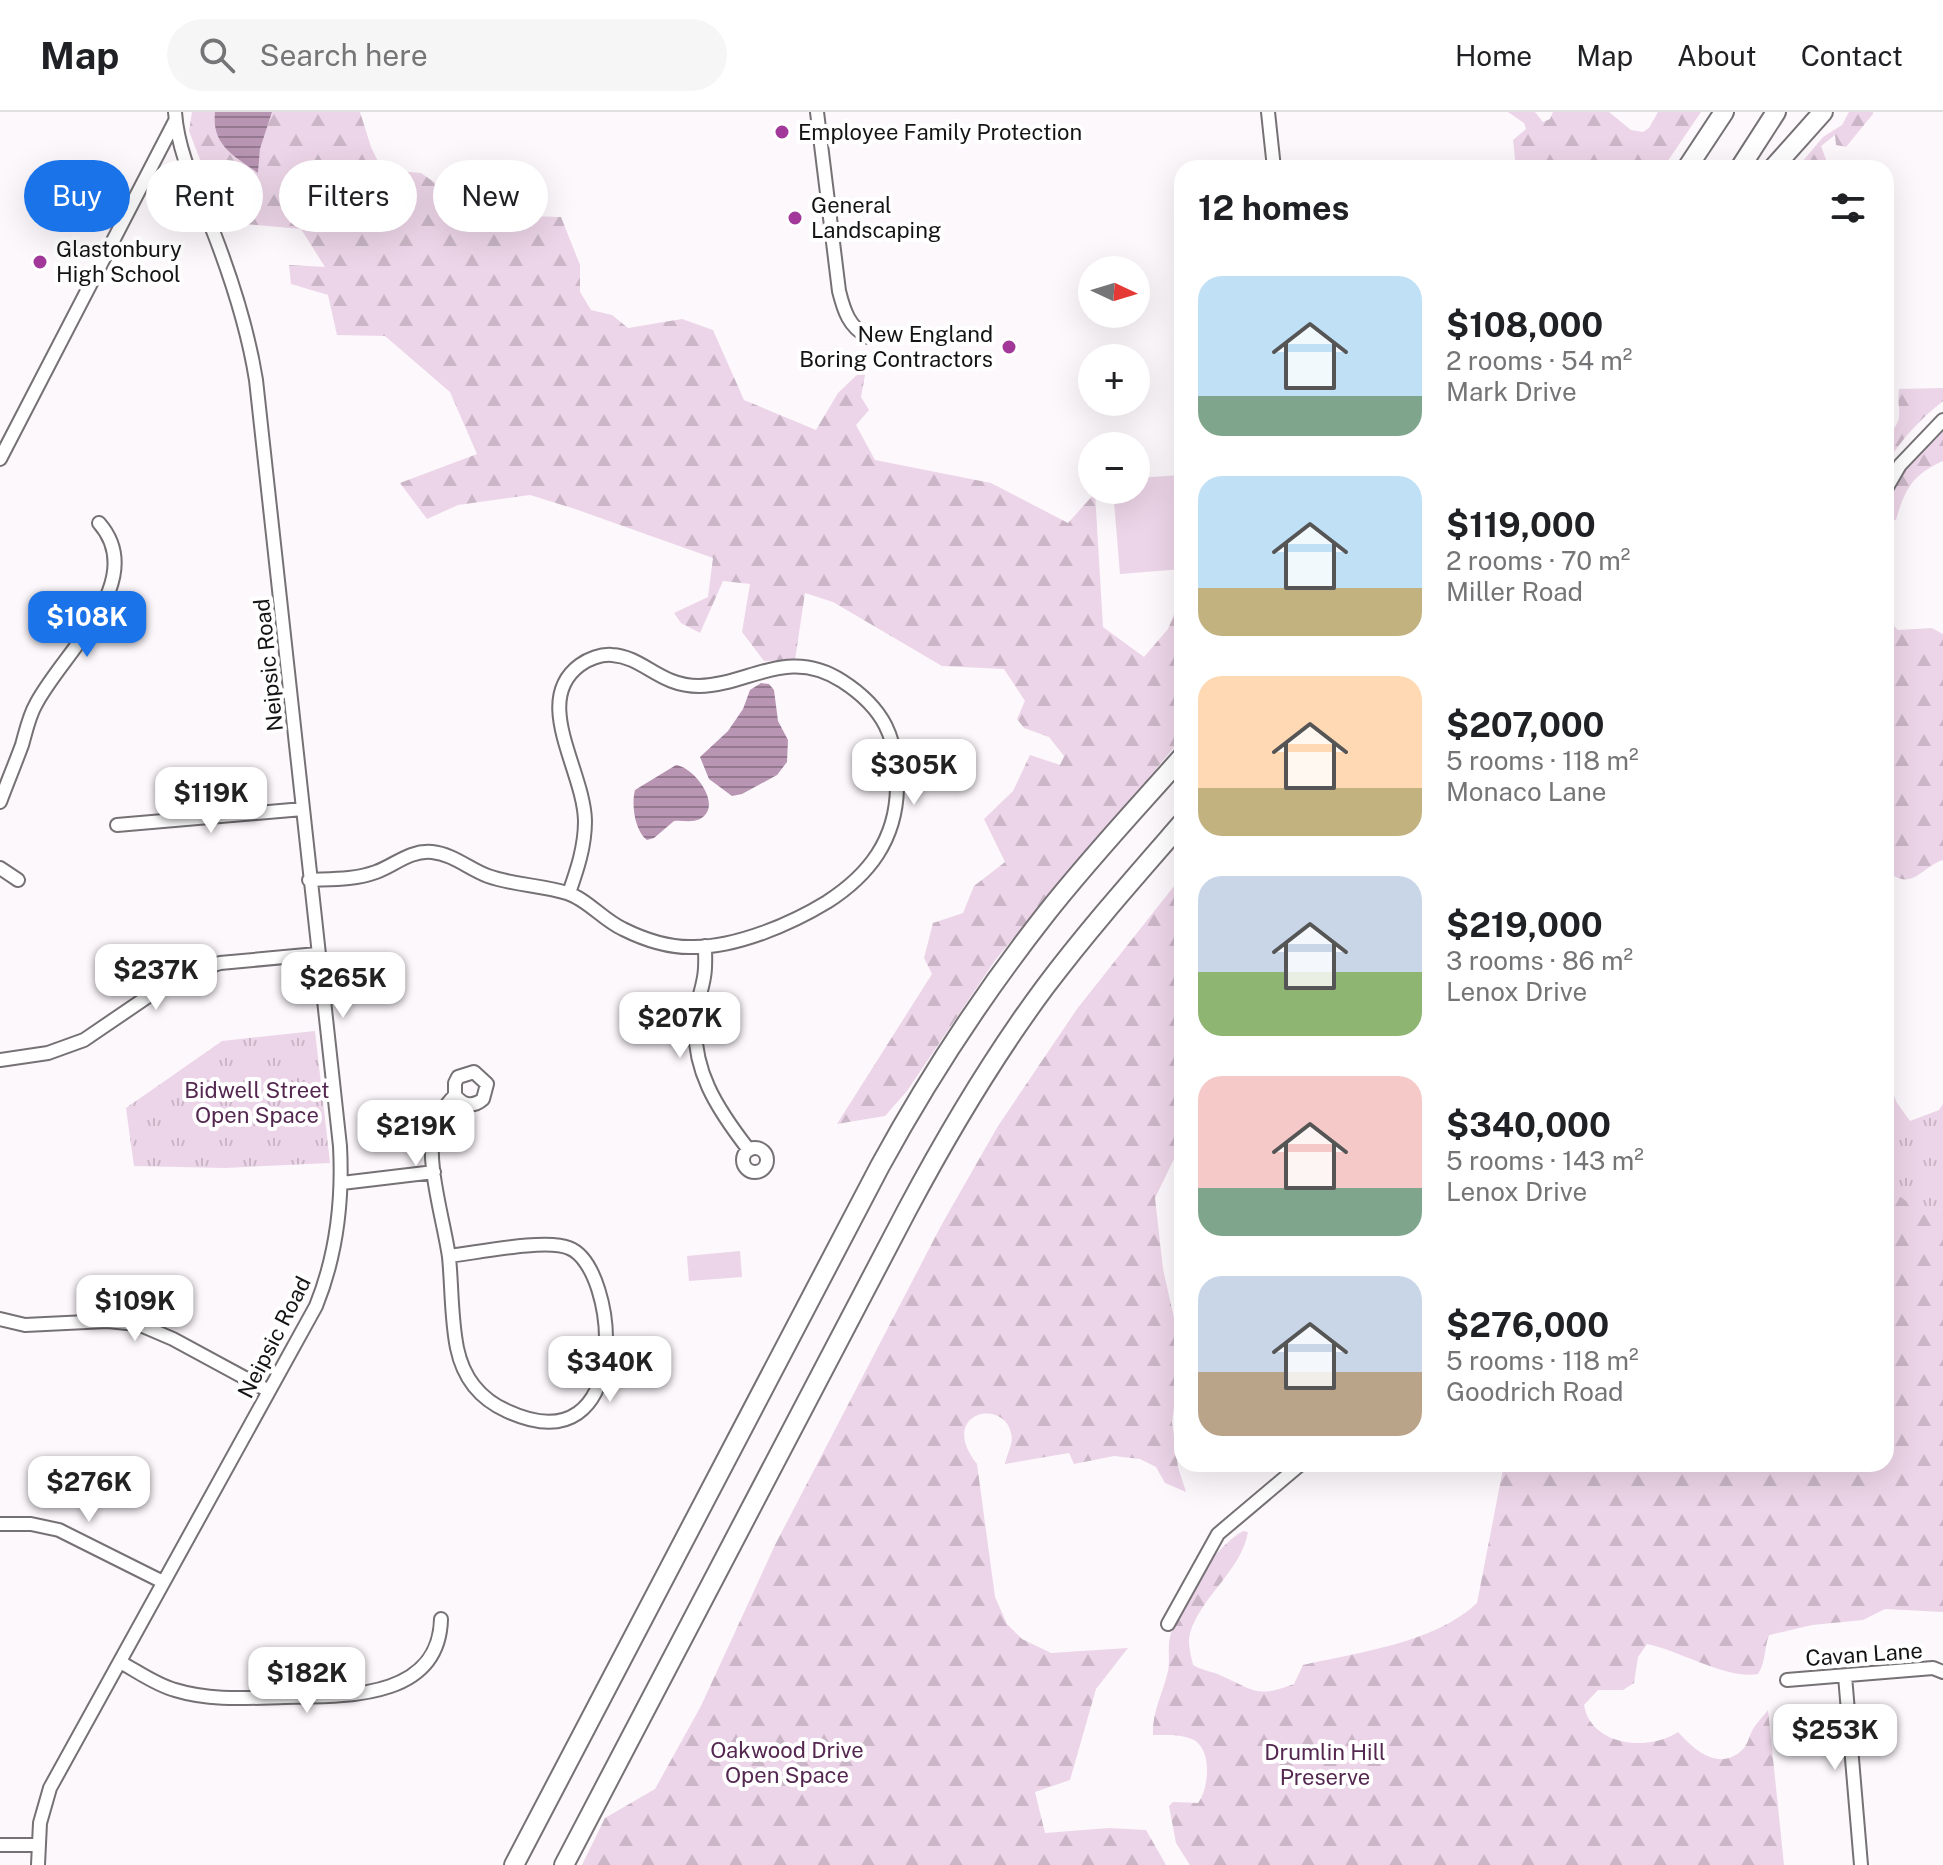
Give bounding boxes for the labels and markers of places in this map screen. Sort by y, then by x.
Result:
place label: Employee Family Protection [798,119,1082,145]
marker: Employee Family Protection [773,123,791,141]
place label: General Landscaping [811,192,942,243]
marker: General Landscaping [786,209,804,227]
place label: Glastonbury High School [56,236,182,287]
marker: Glastonbury High School [31,253,49,271]
place label: New England Boring Contractors [799,321,993,372]
marker: New England Boring Contractors [1000,338,1018,356]
pin: $108K [31,591,143,659]
pin: $305K [858,739,970,807]
pin: $119K [155,767,267,835]
pin: $237K [100,944,212,1012]
pin: $265K [287,952,399,1020]
pin: $207K [624,992,736,1060]
pin: $219K [360,1100,472,1168]
pin: $109K [79,1275,191,1343]
pin: $340K [554,1336,666,1404]
pin: $276K [33,1456,145,1524]
pin: $182K [251,1647,363,1715]
pin: $253K [1779,1704,1891,1772]

